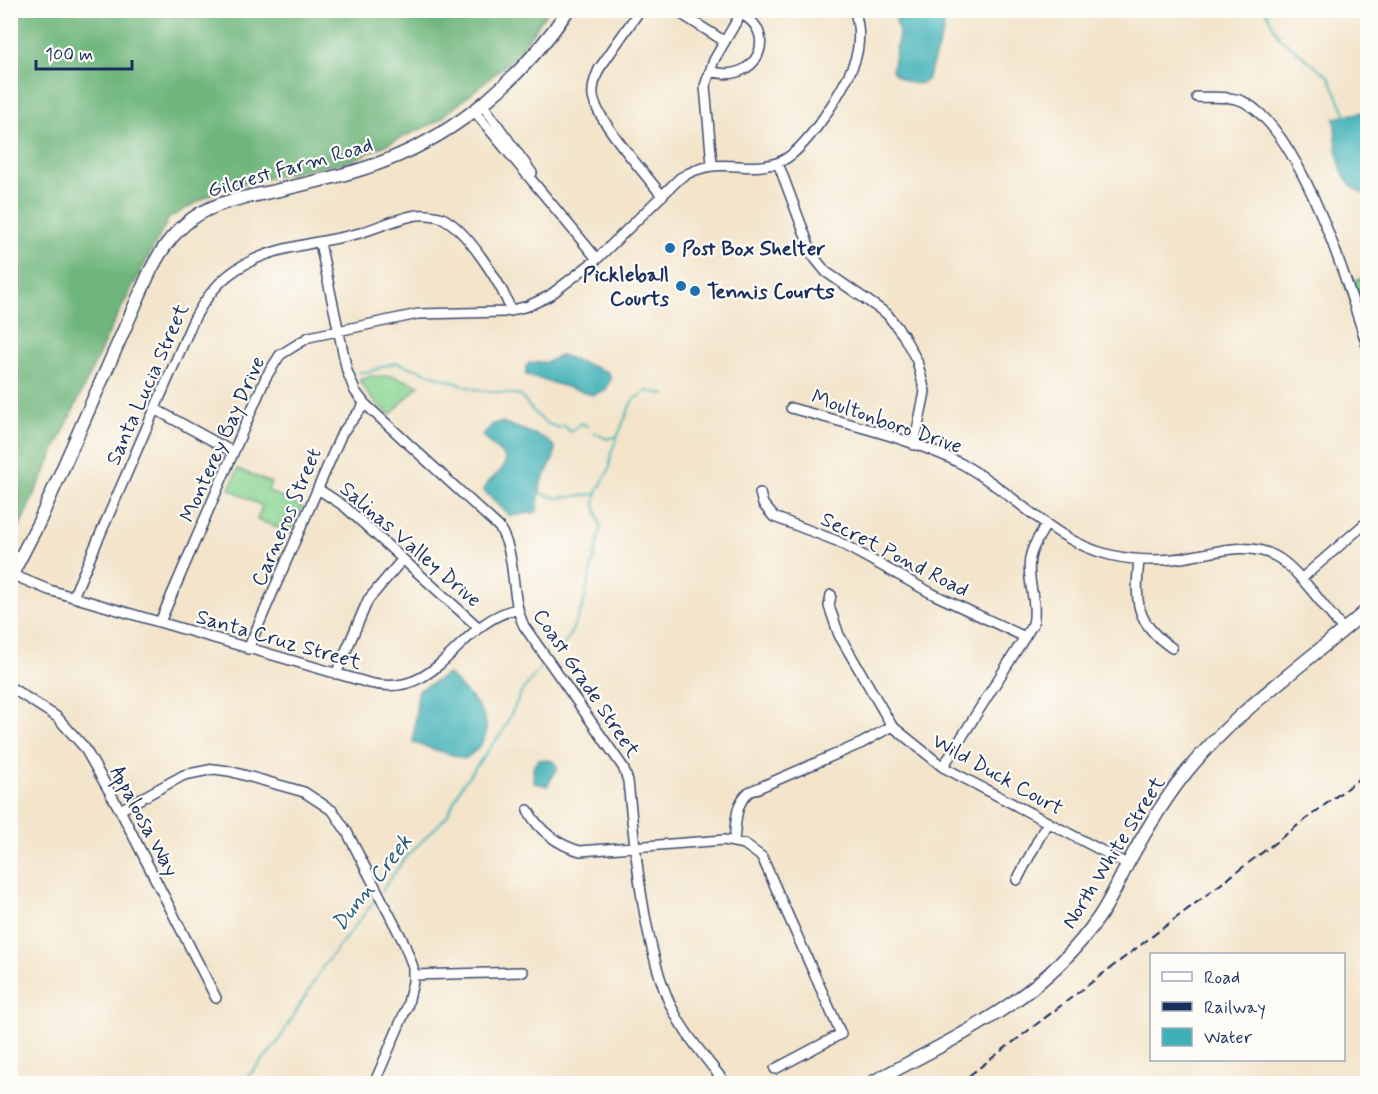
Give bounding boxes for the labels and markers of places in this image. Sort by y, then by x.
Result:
place label: Post Box Shelter [682,235,825,263]
marker: Post Box Shelter [663,241,677,255]
place label: Pickleball Courts [583,261,670,313]
place label: Tennis Courts [707,278,835,306]
marker: Pickleball Courts [674,279,688,293]
marker: Tennis Courts [688,284,702,298]

